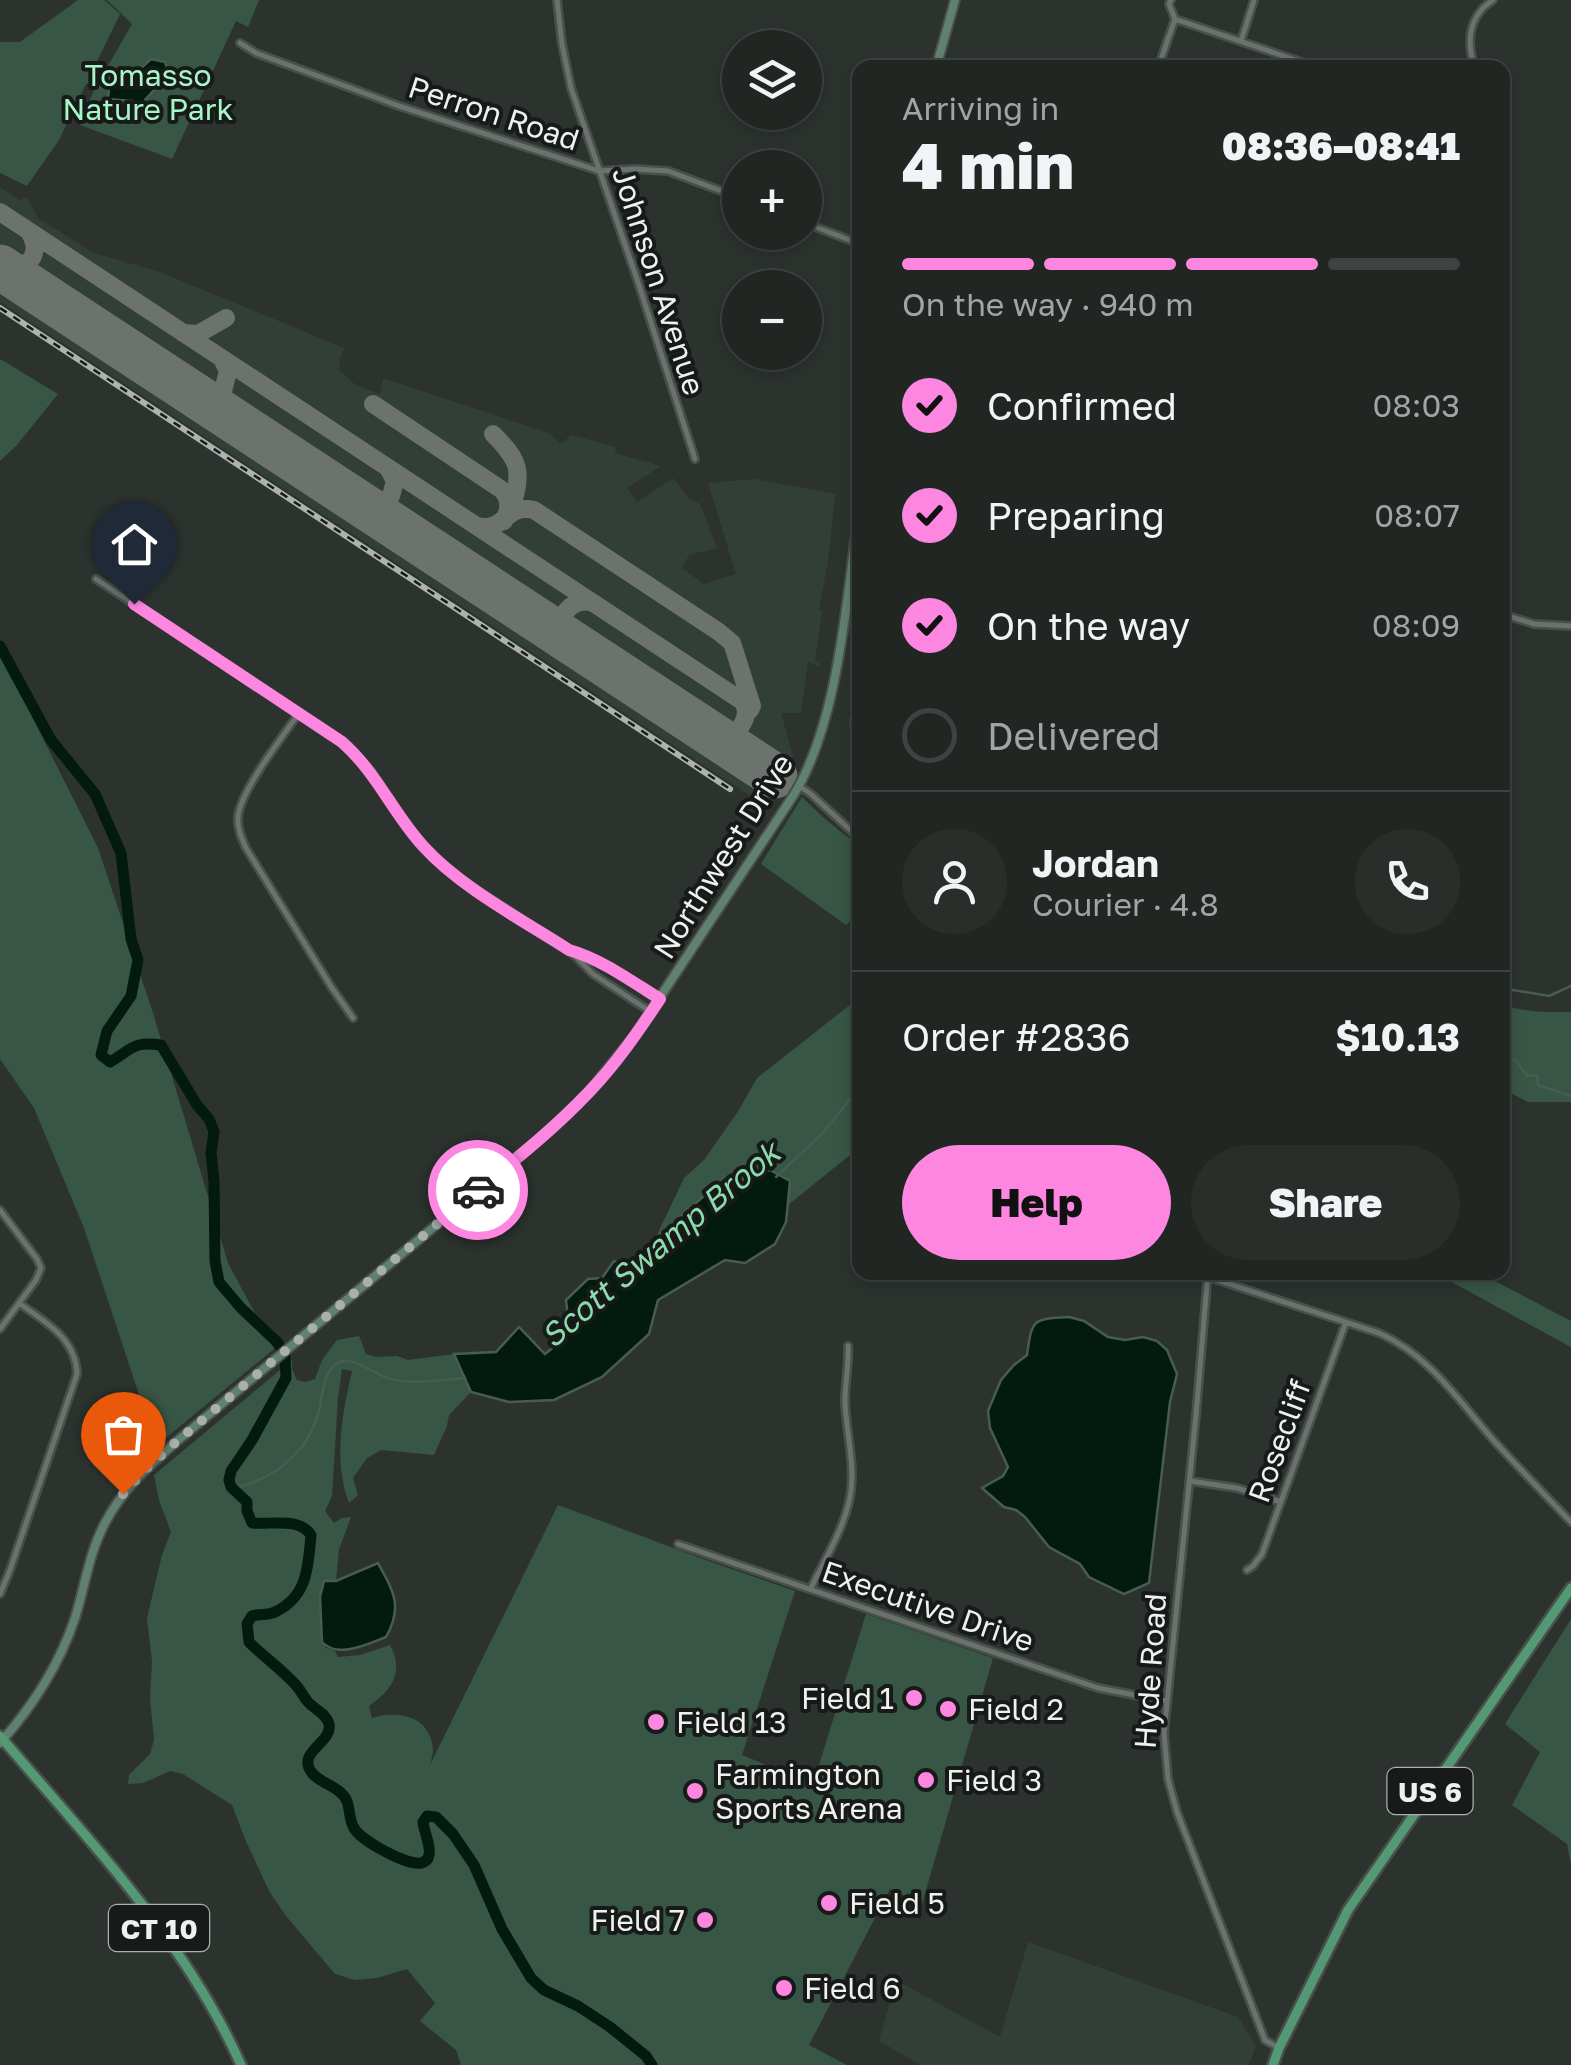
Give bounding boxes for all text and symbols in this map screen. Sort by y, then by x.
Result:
map controls [722,30,822,370]
button: layers [722,30,822,130]
park label: Tomasso Nature Park [63,57,233,127]
street label: Perron Road [404,68,584,158]
text: Arriving in [902,89,1059,127]
text: 08:36–08:41 [1222,123,1460,168]
text: 4 min [902,125,1074,203]
button: + [722,150,822,250]
street label: Johnson Avenue [605,163,713,399]
button: − [722,270,822,370]
text: On the way · 940 m [902,285,1194,323]
icon: check [902,378,957,433]
text: Confirmed [987,383,1177,428]
text: 08:03 [1372,386,1460,424]
icon: check [902,488,957,543]
text: Preparing [987,493,1165,538]
text: 08:07 [1374,496,1460,534]
pin [92,502,177,605]
icon: home [107,517,162,572]
icon: check [902,598,957,653]
text: On the way [987,603,1190,648]
text: 08:09 [1372,606,1460,644]
text: Delivered [987,713,1160,758]
street label: Northwest Drive [646,747,800,965]
button: person [902,829,1007,934]
button: phone [1355,829,1460,934]
text: Jordan [1032,840,1159,885]
text: Courier · 4.8 [1032,885,1219,923]
text: Order #2836 [902,1014,1131,1059]
text: $10.13 [1335,1014,1460,1059]
water label: Scott Swamp Brook [533,1131,789,1355]
courier [428,1140,528,1240]
button: Help [902,1145,1171,1260]
button: Share [1191,1145,1460,1260]
icon: car [451,1163,506,1218]
street label: Rosecliff [1240,1375,1318,1507]
pin [81,1392,166,1495]
icon: bag [96,1407,151,1462]
street label: Executive Drive [817,1553,1039,1659]
street label: Hyde Road [1127,1592,1173,1750]
place label: Field 1 [801,1680,894,1716]
marker: Field 1 [903,1687,925,1709]
place label: Field 2 [968,1691,1064,1727]
marker: Field 2 [937,1698,959,1720]
place label: Field 13 [676,1704,787,1740]
marker: Field 13 [645,1711,667,1733]
place label: Farmington Sports Arena [715,1756,903,1826]
place label: Field 3 [946,1762,1042,1798]
road number: US 6 [1388,1768,1472,1814]
marker: Field 3 [915,1769,937,1791]
marker: Farmington Sports Arena [684,1780,706,1802]
place label: Field 5 [849,1885,945,1921]
marker: Field 5 [818,1892,840,1914]
place label: Field 7 [591,1902,685,1938]
road number: CT 10 [109,1905,209,1951]
marker: Field 7 [694,1909,716,1931]
place label: Field 6 [804,1970,901,2006]
marker: Field 6 [773,1977,795,1999]

